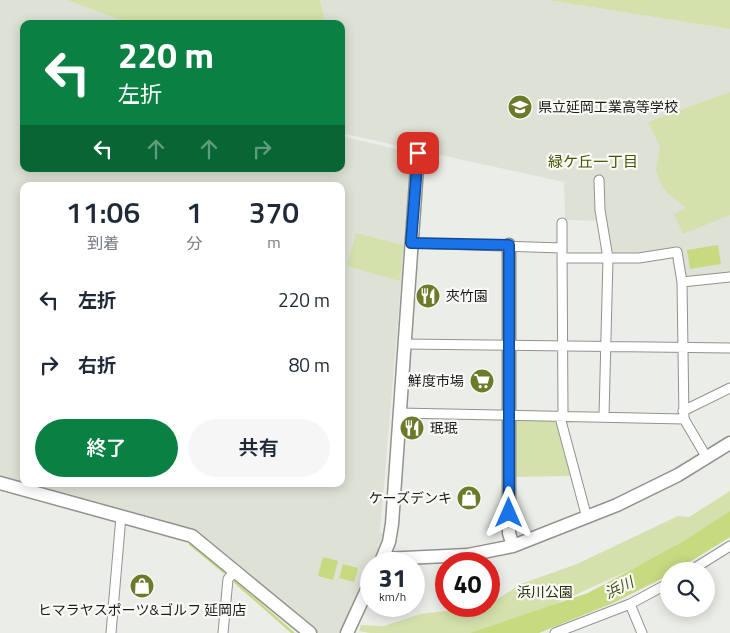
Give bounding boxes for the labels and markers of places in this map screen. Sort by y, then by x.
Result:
school or university icon: 県立延岡工業高等学校 [507,94,533,120]
place label: 県立延岡工業高等学校 [538,96,678,117]
pin [397,132,439,174]
restaurant icon: 夾竹園 [415,283,441,309]
place label: 夾竹園 [446,285,488,306]
supermarket icon: 鮮度市場 [469,368,495,394]
place label: 鮮度市場 [408,370,464,391]
restaurant icon: 珉珉 [399,415,425,441]
place label: 珉珉 [430,417,458,438]
shop icon: ケーズデンキ [456,485,482,511]
place label: ケーズデンキ [369,487,452,508]
shop icon: ヒマラヤスポーツ&ゴルフ 延岡店 [129,573,155,599]
place label: ヒマラヤスポーツ&ゴルフ 延岡店 [38,599,246,620]

